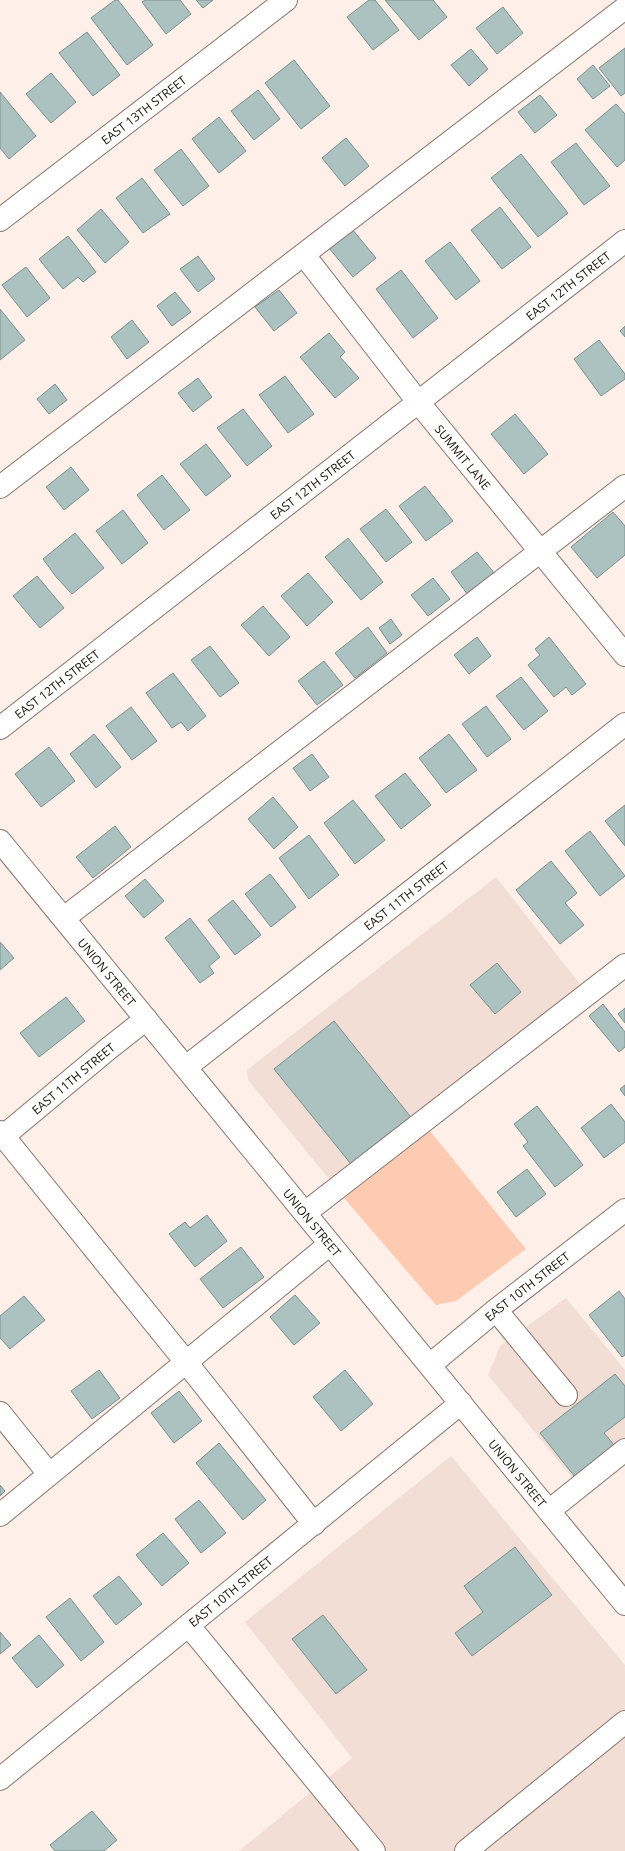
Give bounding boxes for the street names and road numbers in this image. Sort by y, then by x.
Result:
street label: EAST 13TH STREET [97,71,190,148]
street label: EAST 12TH STREET [522,247,614,324]
street label: SUMMIT LANE [431,421,495,493]
street label: EAST 12TH STREET [266,446,359,523]
street label: EAST 12TH STREET [11,645,103,722]
street label: EAST 11TH STREET [360,856,452,934]
street label: UNION STREET [74,934,140,1010]
street label: EAST 11TH STREET [28,1038,118,1118]
street label: UNION STREET [279,1185,346,1260]
street label: EAST 10TH STREET [481,1247,573,1325]
street label: UNION STREET [485,1435,551,1511]
street label: EAST 10TH STREET [185,1552,276,1631]

